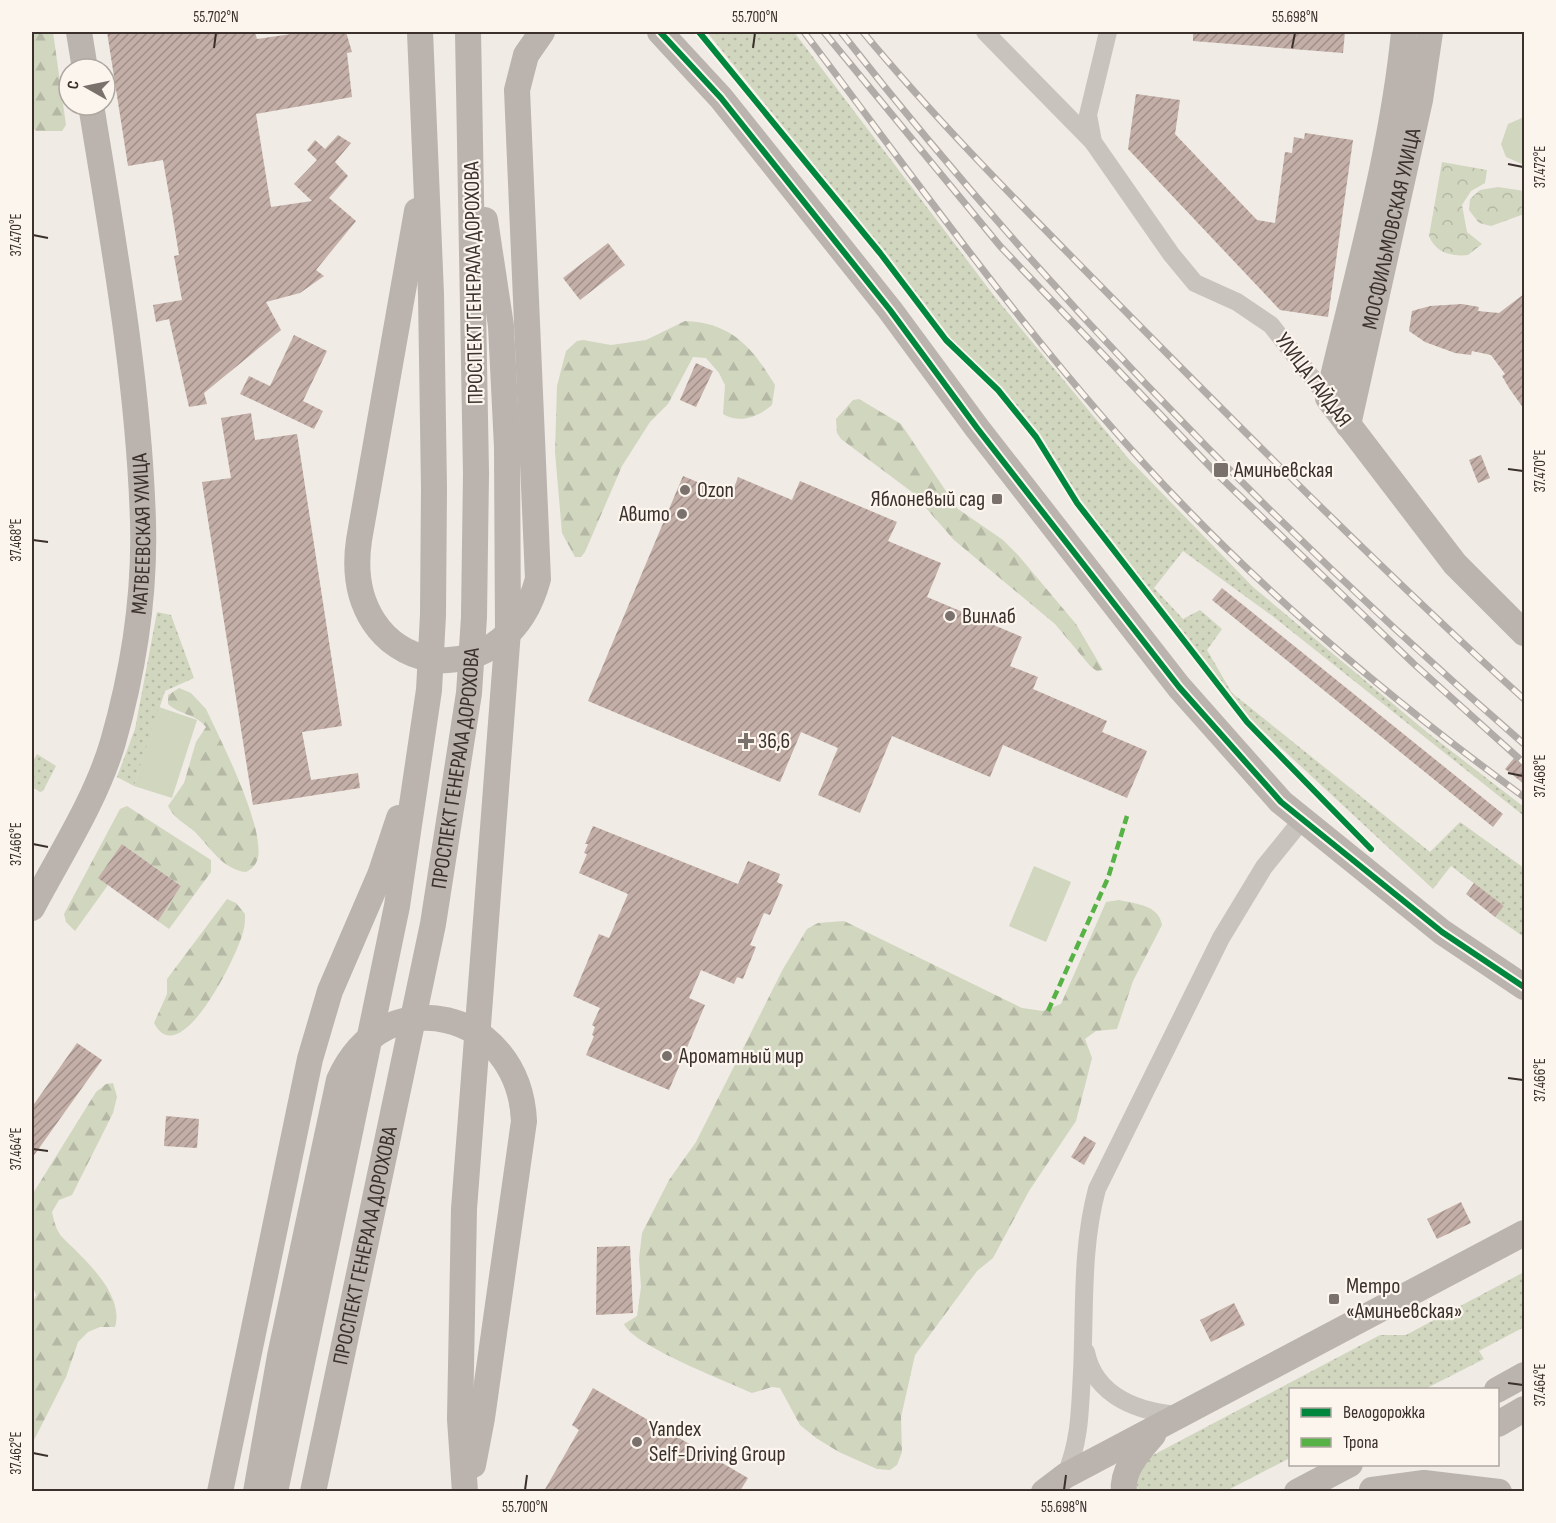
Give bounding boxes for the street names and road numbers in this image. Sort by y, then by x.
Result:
street label: МОСФИЛЬМОВСКАЯ УЛИЦА [1356,125,1427,332]
street label: ПРОСПЕКТ ГЕНЕРАЛА ДОРОХОВА [458,161,490,405]
street label: УЛИЦА ГАЙДАЯ [1269,328,1357,432]
street label: МАТВЕЕВСКАЯ УЛИЦА [125,452,157,616]
street label: ПРОСПЕКТ ГЕНЕРАЛА ДОРОХОВА [425,646,485,891]
street label: ПРОСПЕКТ ГЕНЕРАЛА ДОРОХОВА [327,1123,404,1367]

